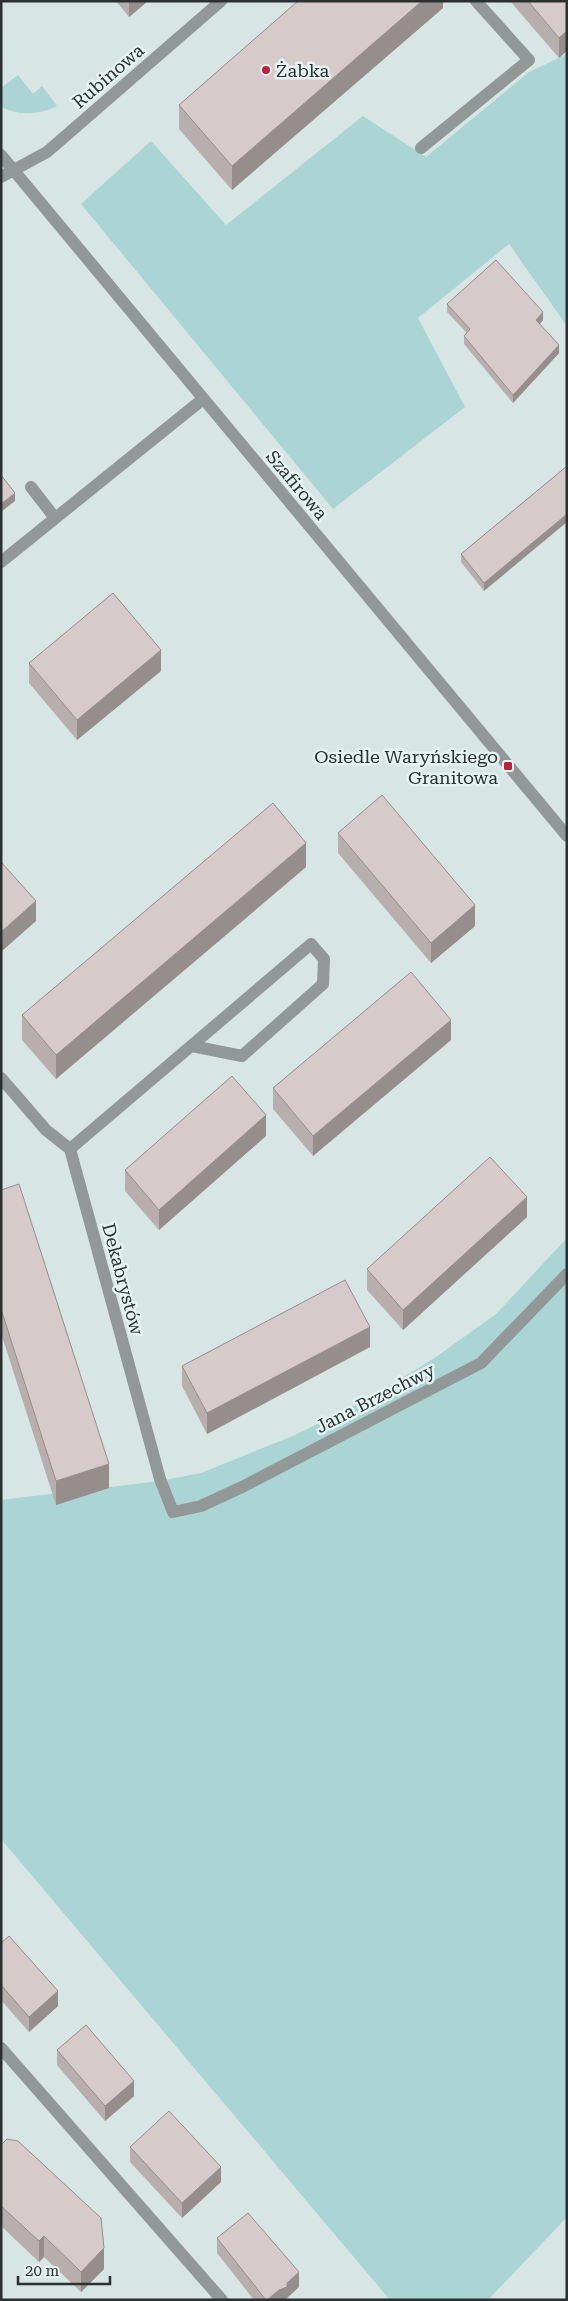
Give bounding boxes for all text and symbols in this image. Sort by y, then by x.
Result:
street label: Rubinowa [68,39,148,113]
place label: Żabka [276,60,330,81]
marker: Żabka [260,64,272,76]
street label: Szafirowa [262,446,332,524]
place label: Osiedle Waryńskiego Granitowa [314,746,498,788]
marker: Osiedle Waryńskiego Granitowa [502,760,514,772]
street label: Dekabrystów [98,1221,148,1337]
street label: Jana Brzechwy [312,1359,438,1437]
scale bar [18,2254,110,2286]
text: 20 m [25,2262,60,2280]

